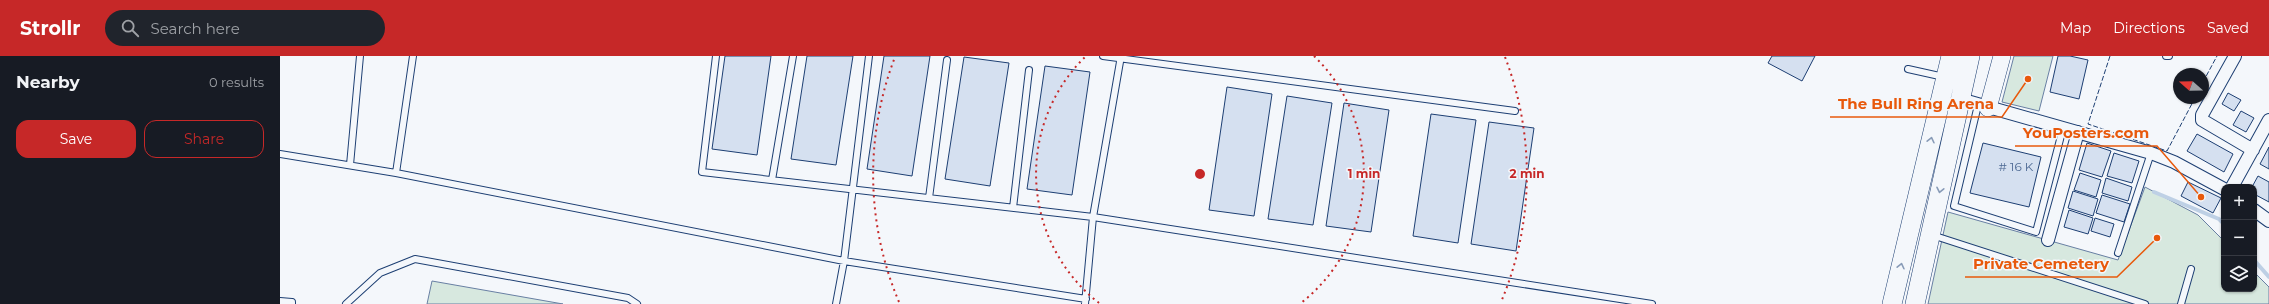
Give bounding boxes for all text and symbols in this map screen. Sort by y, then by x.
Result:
search box [105,10,385,46]
text: Strollr [20,17,81,40]
icon: search [119,17,141,39]
text: Search here [151,19,240,38]
text: Map [2060,19,2091,37]
text: Directions [2113,19,2185,37]
text: Saved [2207,19,2249,37]
north arrow [2173,68,2209,104]
text: Nearby [16,72,80,92]
text: 0 results [209,74,264,90]
callout: The Bull Ring Arena [1830,90,2002,117]
text: The Bull Ring Arena [1838,94,1994,113]
callout: YouPosters.com [2015,119,2157,146]
button: Save [16,120,136,158]
button: Share [144,120,264,158]
text: YouPosters.com [2022,123,2149,142]
one-way arrow [1926,136,1935,143]
house number: # 16 K [1999,159,2034,174]
text: 1 min [1348,166,1380,181]
text: 2 min [1510,166,1544,181]
centre of rings [1193,167,1207,181]
map controls [2221,184,2257,292]
button: + [2221,184,2257,220]
one-way arrow [1937,187,1945,193]
button: − [2221,220,2257,256]
callout: Private Cemetery [1965,250,2117,277]
text: Private Cemetery [1973,254,2110,273]
button: layers [2221,256,2257,292]
one-way arrow [1896,263,1905,270]

